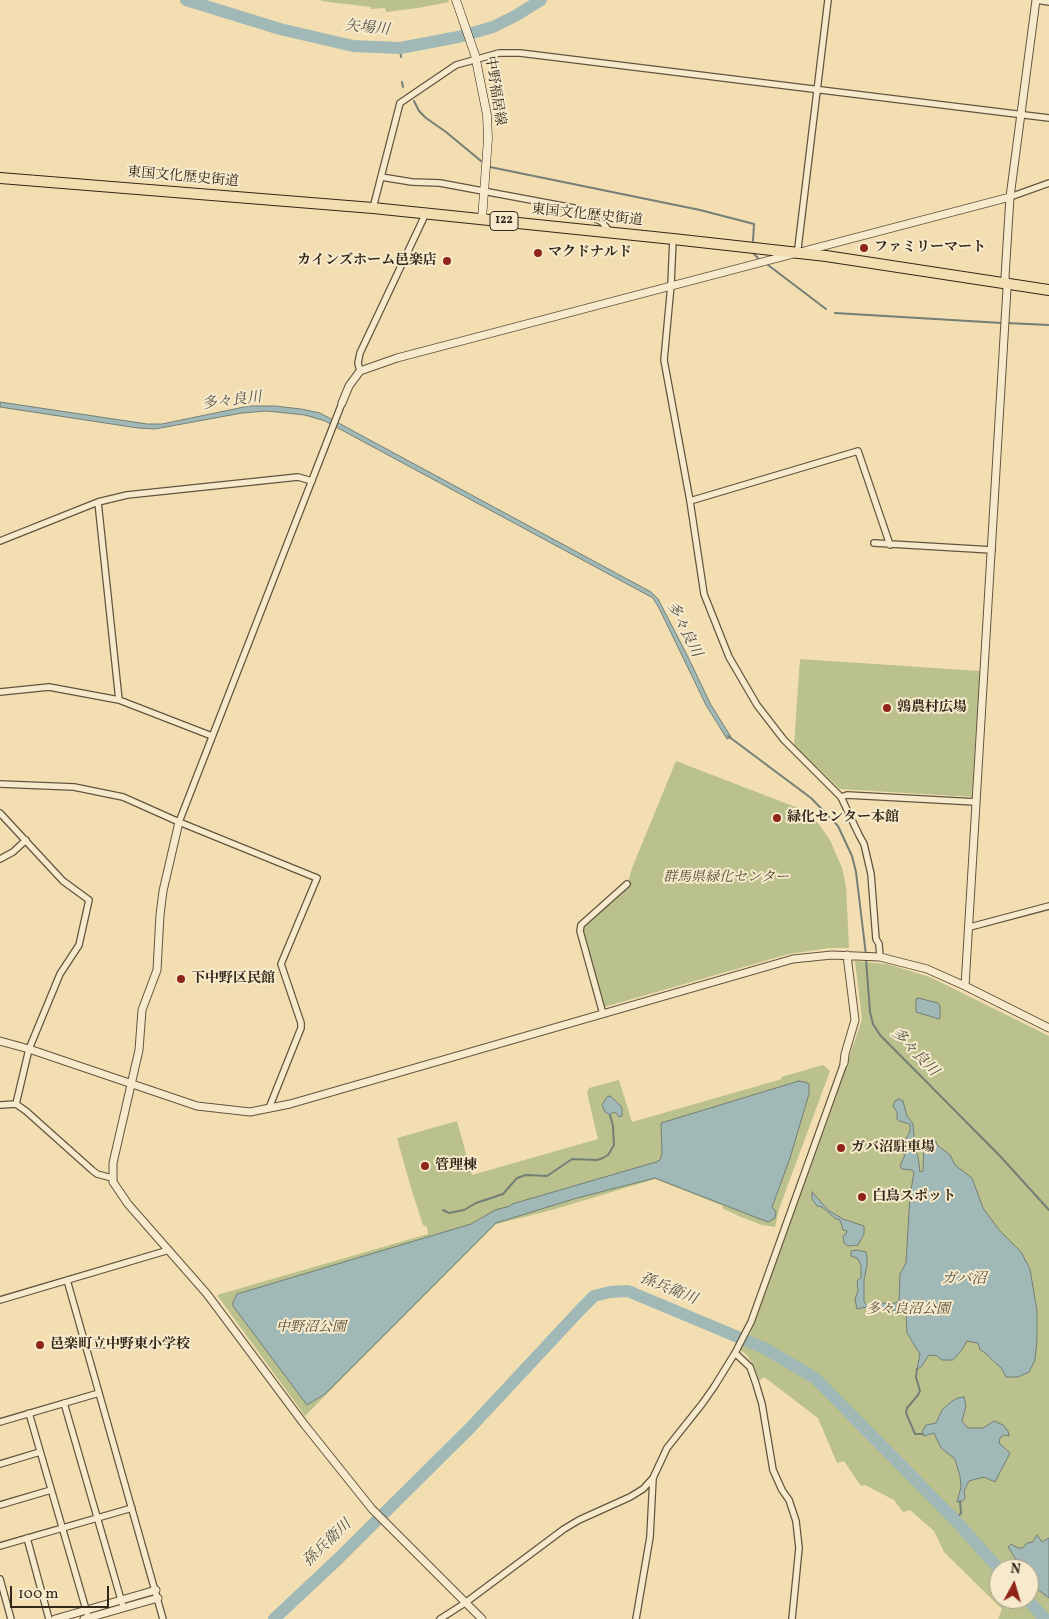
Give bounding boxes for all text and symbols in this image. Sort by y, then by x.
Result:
water label: 矢場川 [344,18,390,40]
street label: 中野福居線 [480,55,508,127]
street label: 東国文化歴史街道 [126,165,240,191]
street label: 東国文化歴史街道 [530,202,644,230]
road number: 122 [490,212,518,230]
place label: ファミリーマート [874,240,986,256]
marker: ファミリーマート [858,242,870,254]
place label: マクドナルド [548,245,632,261]
marker: マクドナルド [532,247,544,259]
place label: カインズホーム邑楽店 [297,253,437,269]
marker: カインズホーム邑楽店 [441,255,453,267]
water label: 多々良川 [201,389,263,415]
water label: 多々良川 [661,599,705,661]
place label: 鶉農村広場 [897,700,967,716]
marker: 鶉農村広場 [881,702,893,714]
place label: 緑化センター本館 [787,810,899,826]
marker: 緑化センター本館 [771,812,783,824]
park label: 群馬県緑化センター [663,870,789,886]
place label: 下中野区民館 [191,971,275,987]
marker: 下中野区民館 [175,973,187,985]
water label: 多々良川 [887,1025,941,1081]
place label: ガバ沼駐車場 [851,1140,935,1156]
marker: ガバ沼駐車場 [835,1142,847,1154]
place label: 管理棟 [435,1158,477,1174]
marker: 管理棟 [419,1160,431,1172]
place label: 白鳥スポット [872,1189,956,1205]
marker: 白鳥スポット [856,1191,868,1203]
water label: 孫兵衛川 [637,1270,699,1310]
water label: ガバ沼 [942,1271,986,1289]
park label: 多々良沼公園 [866,1302,950,1318]
park label: 中野沼公園 [276,1320,346,1336]
place label: 邑楽町立中野東小学校 [50,1337,190,1353]
marker: 邑楽町立中野東小学校 [34,1339,46,1351]
water label: 孫兵衛川 [300,1517,356,1571]
north arrow [989,1559,1039,1609]
text: N [1009,1560,1022,1580]
scale bar [12,1576,111,1608]
text: 100 m [18,1584,58,1605]

